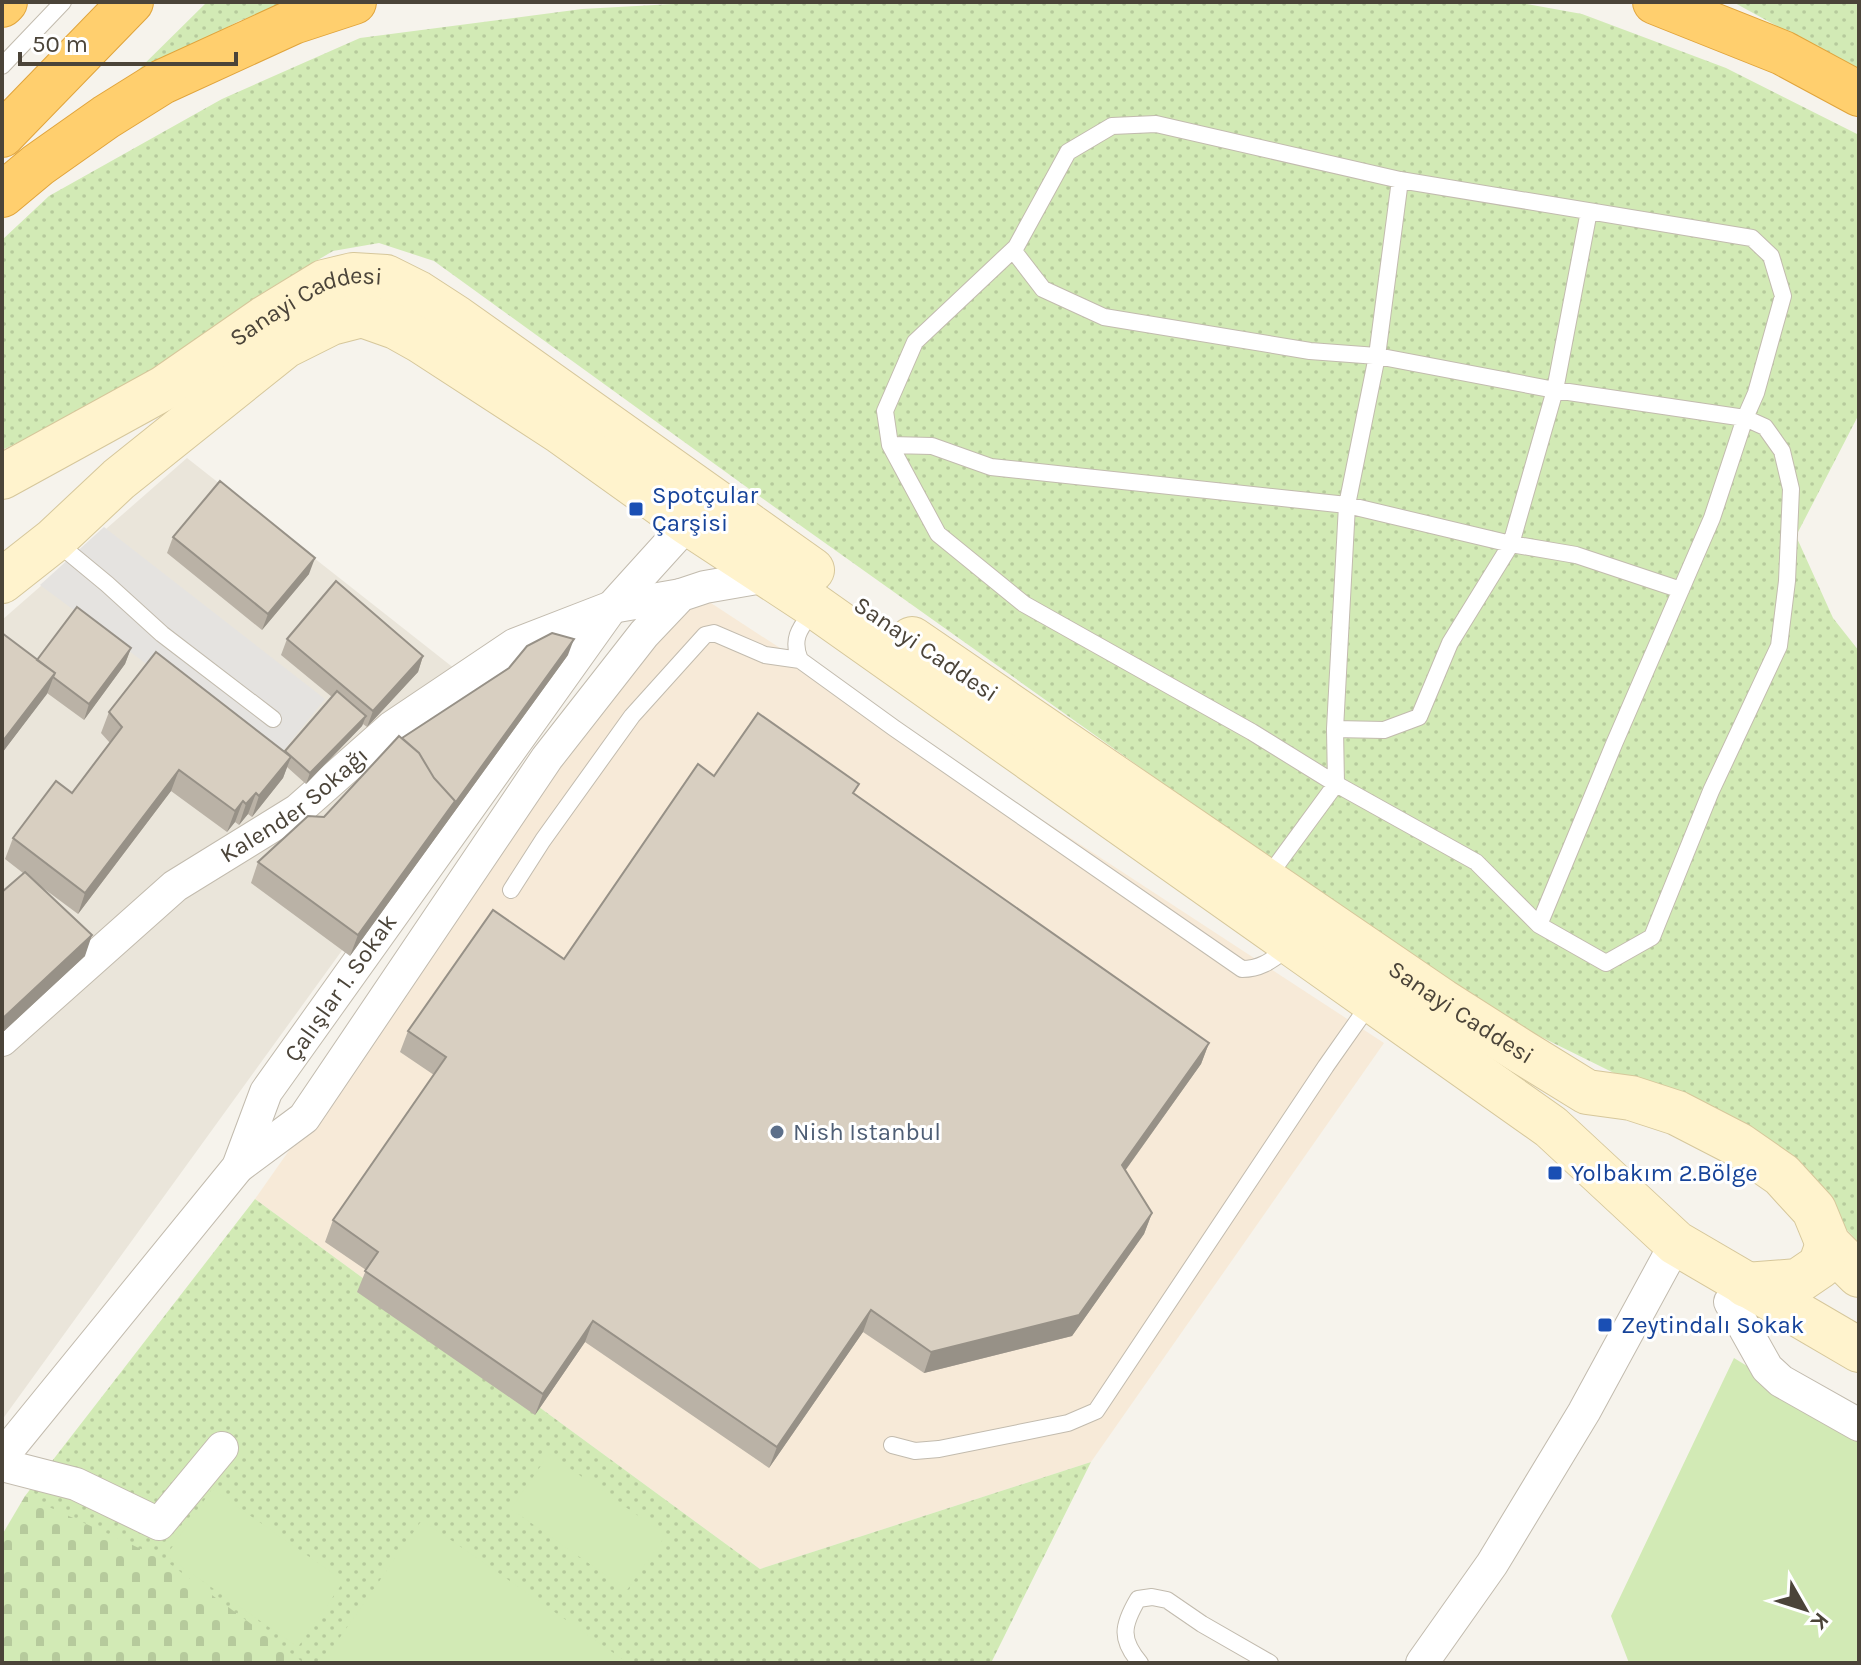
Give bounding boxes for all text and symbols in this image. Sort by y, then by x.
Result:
scale bar [20,16,236,66]
text: 50 m [32,30,88,58]
street label: Sanayi Caddesi [224,261,383,352]
place label: Spotçular Çarşisi [652,481,759,537]
marker: Spotçular Çarşisi [627,500,645,518]
street label: Sanayi Caddesi [849,590,1003,708]
street label: Kalender Sokağı [215,741,374,869]
street label: Çalışlar 1. Sokak [278,909,402,1067]
street label: Sanayi Caddesi [1383,955,1539,1070]
place label: Nish Istanbul [793,1118,941,1146]
marker: Nish Istanbul [768,1123,786,1141]
place label: Yolbakım 2.Bölge [1571,1159,1758,1187]
marker: Yolbakım 2.Bölge [1546,1164,1564,1182]
place label: Zeytindalı Sokak [1621,1311,1804,1339]
marker: Zeytindalı Sokak [1596,1316,1614,1334]
north arrow [1765,1569,1845,1649]
text: K [1805,1607,1834,1635]

